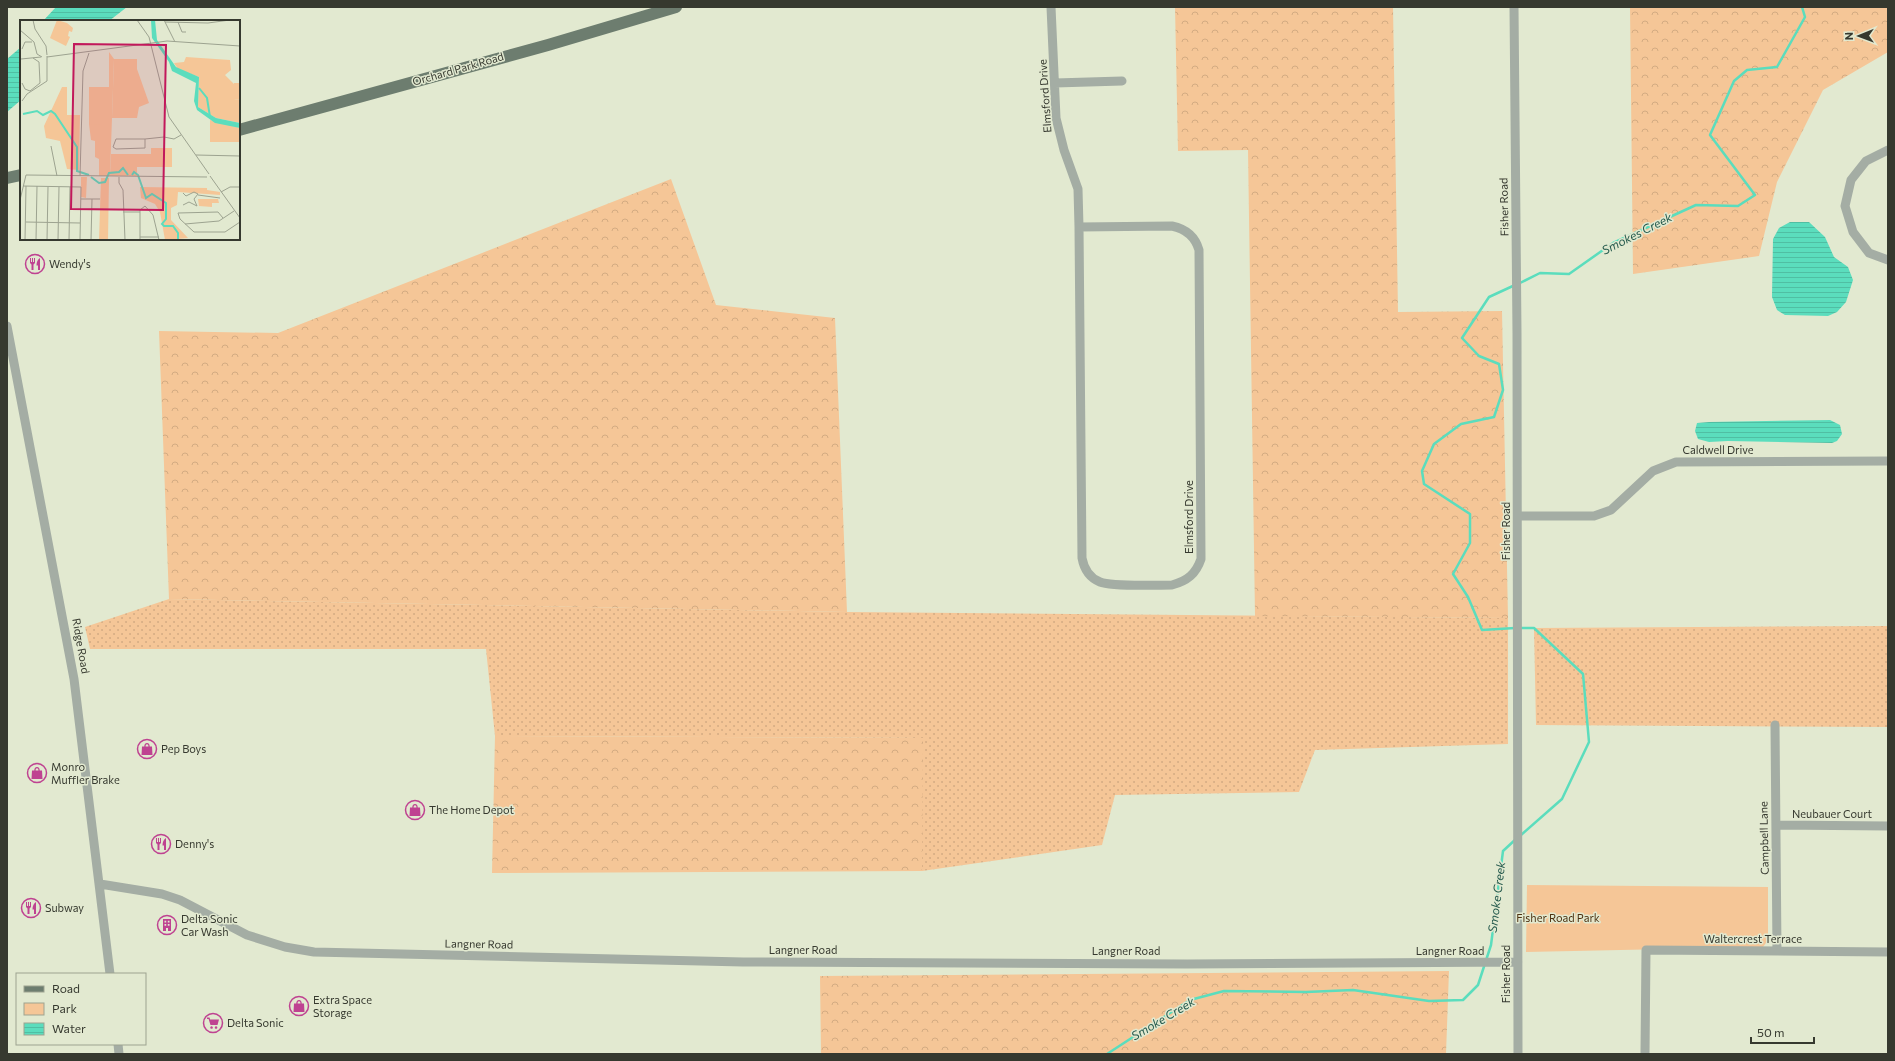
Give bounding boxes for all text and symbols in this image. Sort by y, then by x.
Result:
north arrow [1839,16,1879,56]
inset map [20,20,240,240]
text: N [1842,32,1855,40]
street label: Orchard Park Road [411,49,505,88]
street label: Elmsford Drive [1035,59,1054,133]
street label: Fisher Road [1496,178,1511,236]
water label: Smokes Creek [1599,209,1674,257]
restaurant icon: Wendy's [24,253,46,275]
place label: Wendy's [49,257,91,270]
street label: Caldwell Drive [1682,443,1754,456]
street label: Elmsford Drive [1182,480,1195,554]
street label: Fisher Road [1499,502,1512,560]
street label: Ridge Road [70,617,93,675]
shop icon: Pep Boys [136,738,158,760]
place label: Pep Boys [161,742,206,755]
place label: Monro Muffler Brake [51,760,120,786]
shop icon: Monro Muffler Brake [26,762,48,784]
shop icon: The Home Depot [404,799,426,821]
street label: Campbell Lane [1756,801,1771,875]
place label: The Home Depot [429,803,514,816]
street label: Neubauer Court [1792,807,1873,820]
restaurant icon: Denny's [150,833,172,855]
place label: Denny's [175,837,214,850]
water label: Smoke Creek [1485,860,1507,933]
restaurant icon: Subway [20,897,42,919]
place label: Subway [45,901,84,914]
park label: Fisher Road Park [1516,911,1600,924]
place label: Delta Sonic Car Wash [181,912,238,938]
building icon: Delta Sonic Car Wash [156,914,178,936]
street label: Waltercrest Terrace [1704,932,1802,945]
street label: Langner Road [445,936,513,951]
street label: Langner Road [769,943,837,956]
street label: Langner Road [1092,944,1160,957]
street label: Langner Road [1416,944,1484,957]
street label: Fisher Road [1499,945,1512,1003]
legend [16,973,146,1045]
text: Road [52,981,80,995]
place label: Extra Space Storage [313,993,372,1019]
water label: Smoke Creek [1128,993,1197,1043]
shop icon: Extra Space Storage [288,995,310,1017]
text: Park [52,1001,78,1015]
supermarket icon: Delta Sonic [202,1012,224,1034]
place label: Delta Sonic [227,1016,284,1029]
scale bar [1751,1019,1814,1045]
text: Water [52,1021,86,1035]
text: 50 m [1757,1025,1785,1039]

